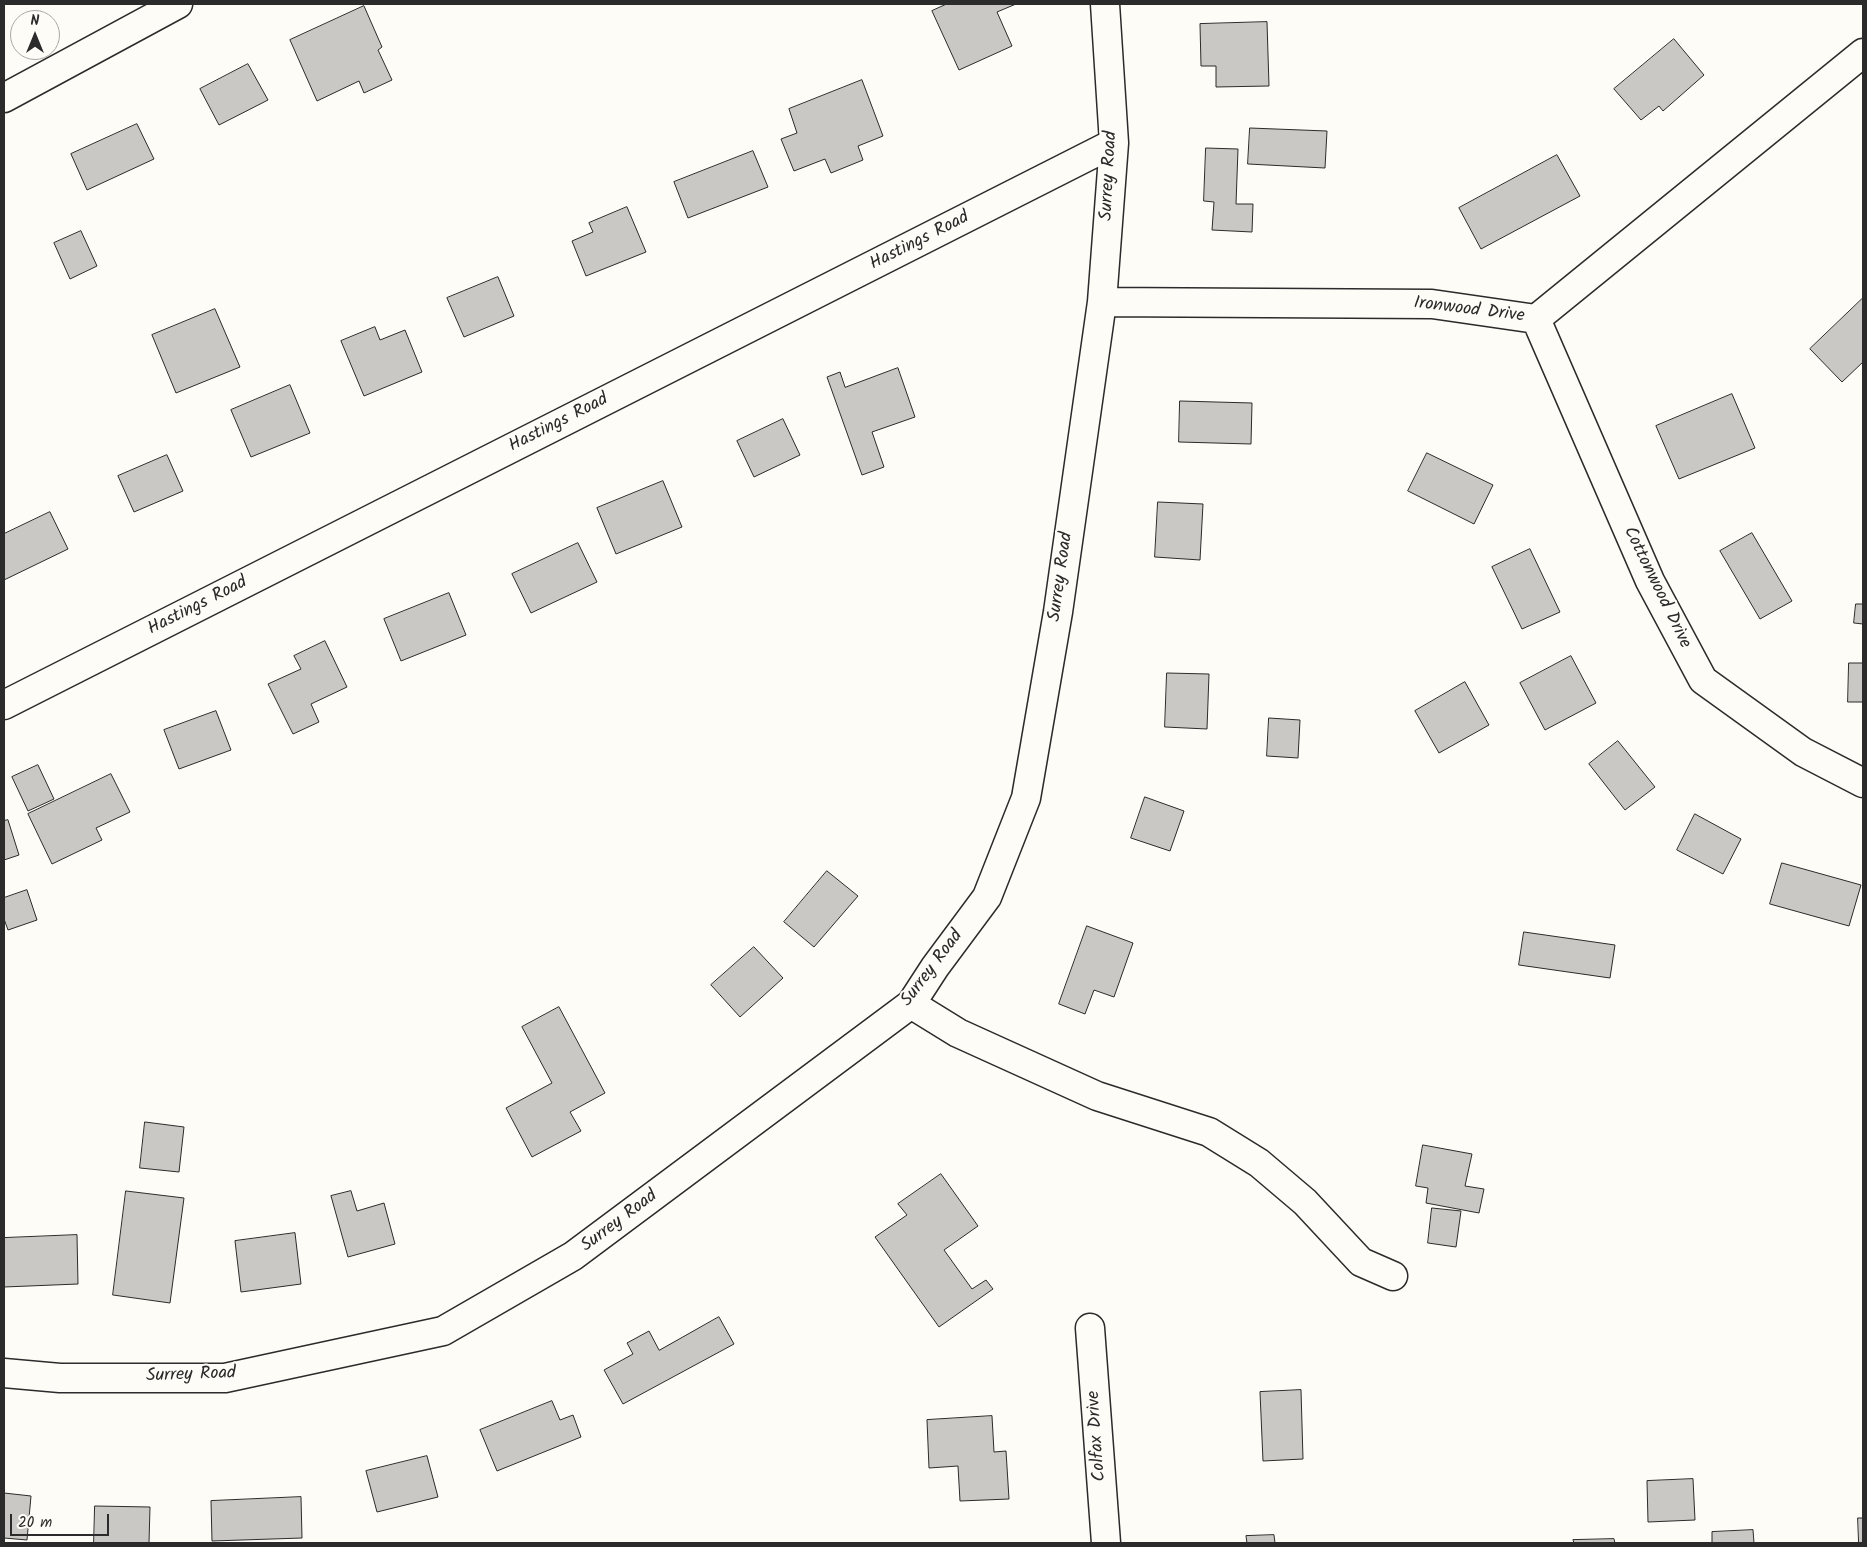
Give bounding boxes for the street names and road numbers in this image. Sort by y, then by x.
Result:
street label: Surrey Road [1097,131,1123,221]
street label: Hastings Road [867,208,973,276]
street label: Ironwood Drive [1412,293,1526,329]
street label: Hastings Road [506,390,612,458]
street label: Cottonwood Drive [1617,524,1695,652]
street label: Surrey Road [1045,531,1079,623]
street label: Hastings Road [145,573,251,641]
street label: Surrey Road [897,927,969,1011]
street label: Surrey Road [578,1186,662,1258]
street label: Surrey Road [146,1364,236,1388]
street label: Colfax Drive [1084,1390,1112,1482]

